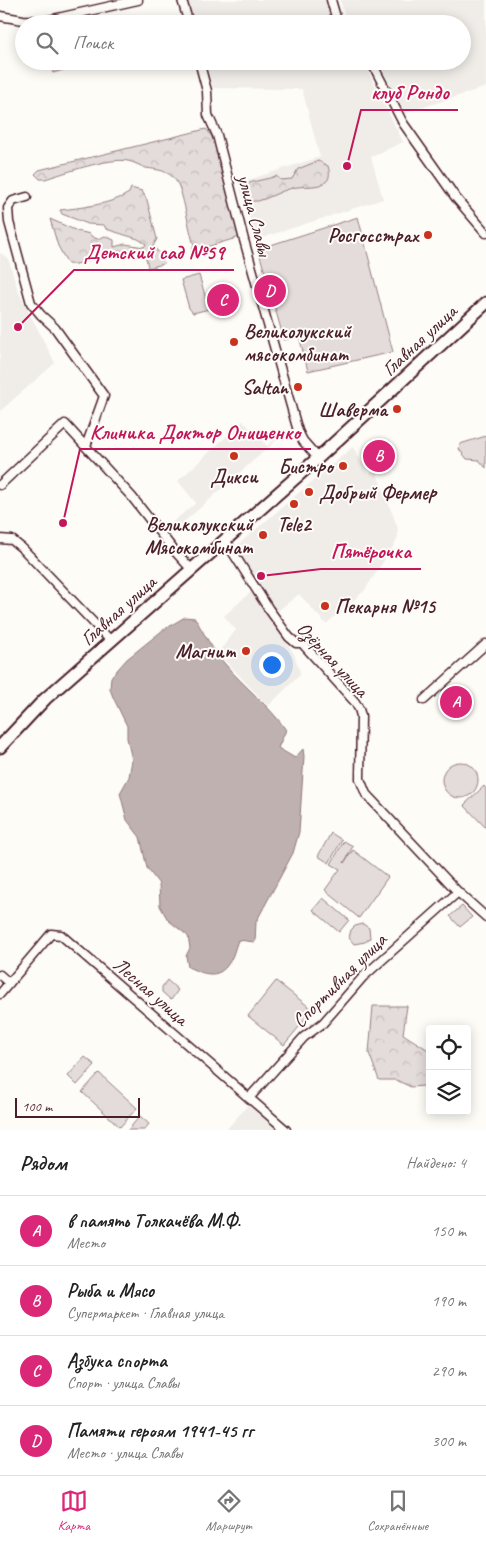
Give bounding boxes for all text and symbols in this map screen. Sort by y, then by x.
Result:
search box [15,15,471,70]
icon: search [33,29,61,57]
text: Поиск [73,31,113,55]
callout: клуб Рондо [361,74,458,110]
text: клуб Рондо [371,79,451,105]
street label: улица Славы [231,171,278,260]
place label: Росгосстрах [328,223,420,248]
marker: Росгосстрах [422,229,434,241]
callout: Детский сад №59 [74,234,234,270]
text: Детский сад №59 [84,239,227,265]
pin: D [254,272,286,310]
pin: C [207,281,239,319]
street label: Главная улица [377,298,463,381]
place label: Великолукский мясокомбинат [244,319,352,367]
marker: Великолукский мясокомбинат [228,336,240,348]
place label: Saltan [242,375,290,400]
marker: Saltan [292,381,304,393]
place label: Шаверма [318,397,389,422]
marker: Шаверма [391,403,403,415]
callout: Клиника Доктор Онищенко [80,413,311,449]
text: Клиника Доктор Онищенко [90,419,303,445]
pin: B [363,437,395,475]
marker: Дикси [228,450,240,462]
place label: Бистро [278,454,335,479]
marker: Бистро [337,460,349,472]
place label: Дикси [210,464,259,489]
place label: Добрый Фермер [319,480,438,505]
marker: Добрый Фермер [303,486,315,498]
marker: Tele2 [288,498,300,510]
place label: Великолукский Мясокомбинат [145,512,255,560]
place label: Tele2 [277,512,313,537]
marker: Великолукский Мясокомбинат [257,529,269,541]
callout: Пятёрочка [321,533,421,569]
text: Пятёрочка [331,538,413,564]
street label: Главная улица [75,569,163,651]
place label: Пекарня №15 [335,594,437,619]
marker: Пекарня №15 [319,600,331,612]
street label: Озёрная улица [291,616,375,704]
place label: Магнит [176,639,237,664]
marker: Магнит [240,645,252,657]
your location [259,652,285,678]
pin: A [440,683,472,721]
street label: Спортивная улица [287,927,393,1033]
street label: Лесная улица [108,952,195,1032]
map controls [426,1025,471,1115]
button: locate [426,1025,471,1070]
button: layers [426,1070,471,1115]
scale bar [15,1095,140,1118]
text: 100 m [22,1098,52,1115]
text: Рядом [20,1150,67,1176]
text: Найдено: 4 [406,1153,466,1173]
text: в память Толкачёва М.Ф. [67,1209,241,1233]
text: A [32,1221,40,1241]
text: 150 m [432,1221,466,1241]
text: Место [67,1233,105,1253]
text: Рыба и Мясо [67,1279,154,1303]
text: B [32,1291,40,1311]
text: 190 m [432,1291,466,1311]
text: Супермаркет · Главная улица [67,1303,224,1323]
text: Азбука спорта [67,1349,167,1373]
text: C [32,1361,40,1381]
text: 290 m [432,1361,466,1381]
text: Спорт · улица Славы [67,1373,179,1393]
text: Памяти героям 1941-45 гг [67,1419,253,1443]
text: D [31,1431,41,1451]
text: 300 m [432,1431,466,1451]
text: Место · улица Славы [67,1443,182,1463]
tab: Карта [58,1487,90,1534]
tab: Маршрут [206,1487,252,1534]
tab: Сохранённые [367,1487,428,1534]

